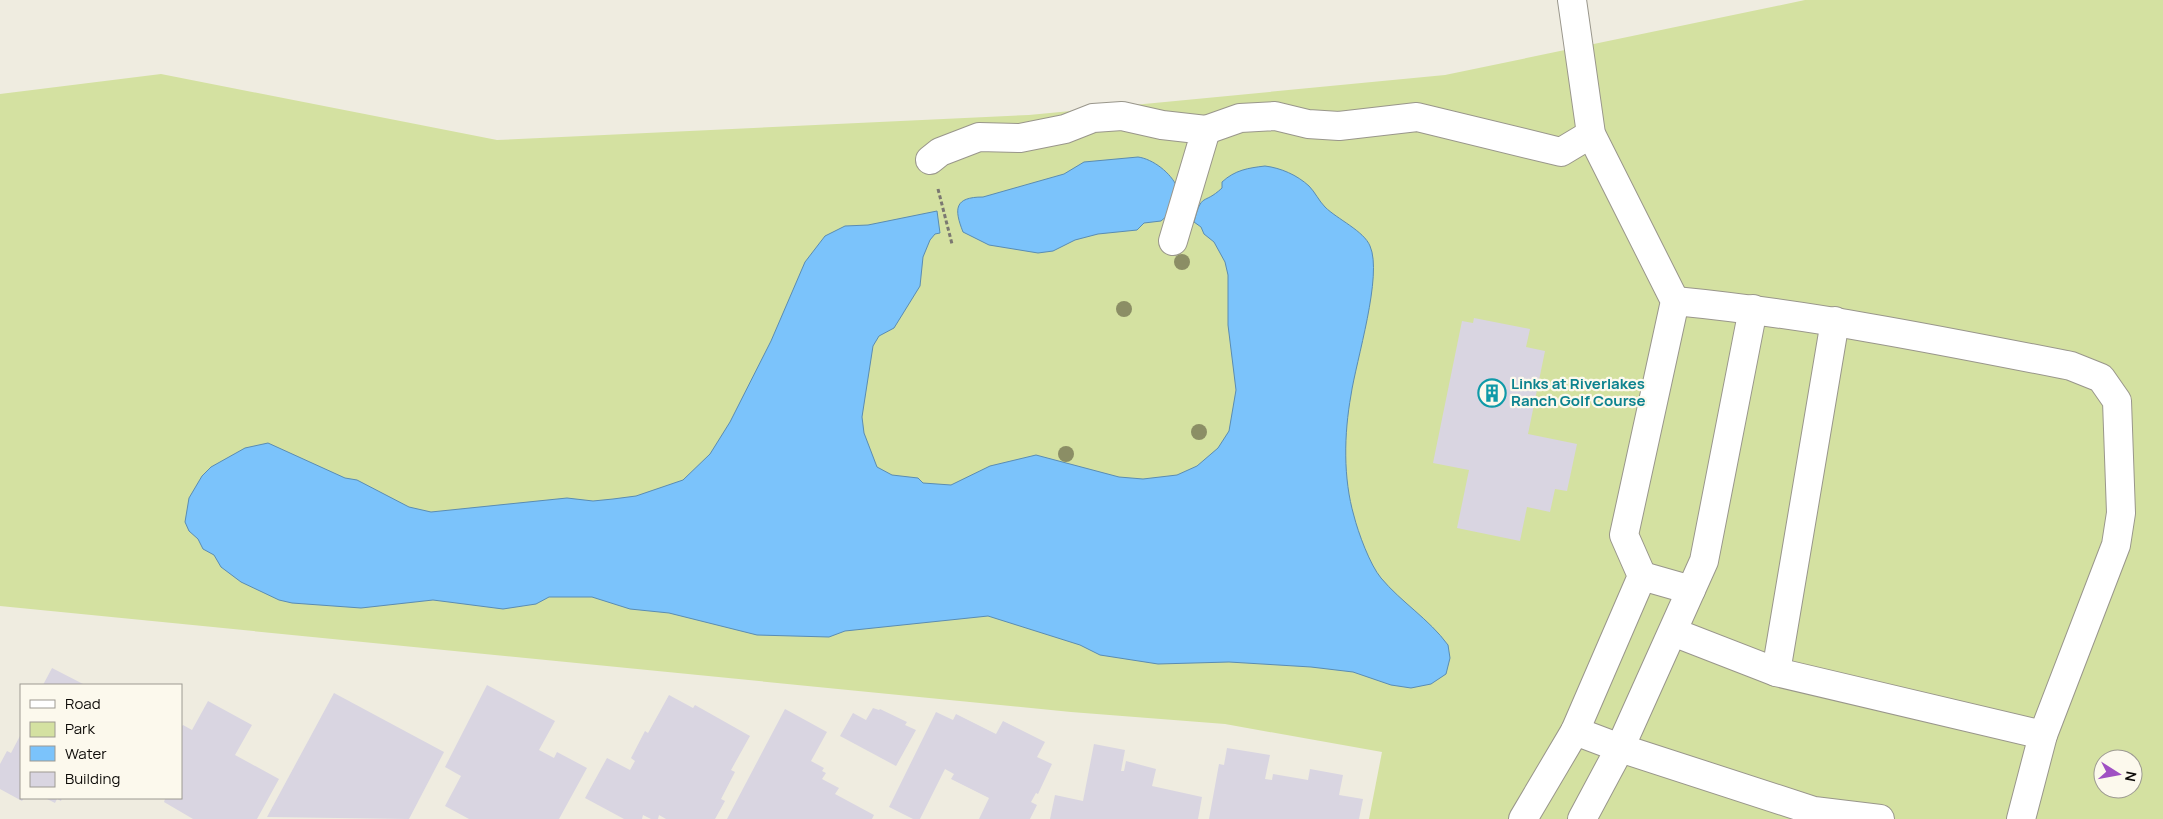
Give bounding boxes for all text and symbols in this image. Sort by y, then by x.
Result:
place label: Links at Riverlakes Ranch Golf Course [1511,373,1646,411]
building icon: Links at Riverlakes Ranch Golf Course [1477,378,1507,408]
legend [20,684,182,799]
text: Road [65,693,101,714]
text: Park [65,718,95,739]
text: Water [65,743,107,764]
north arrow [2093,749,2143,799]
text: Building [65,768,120,789]
text: N [2121,770,2142,783]

